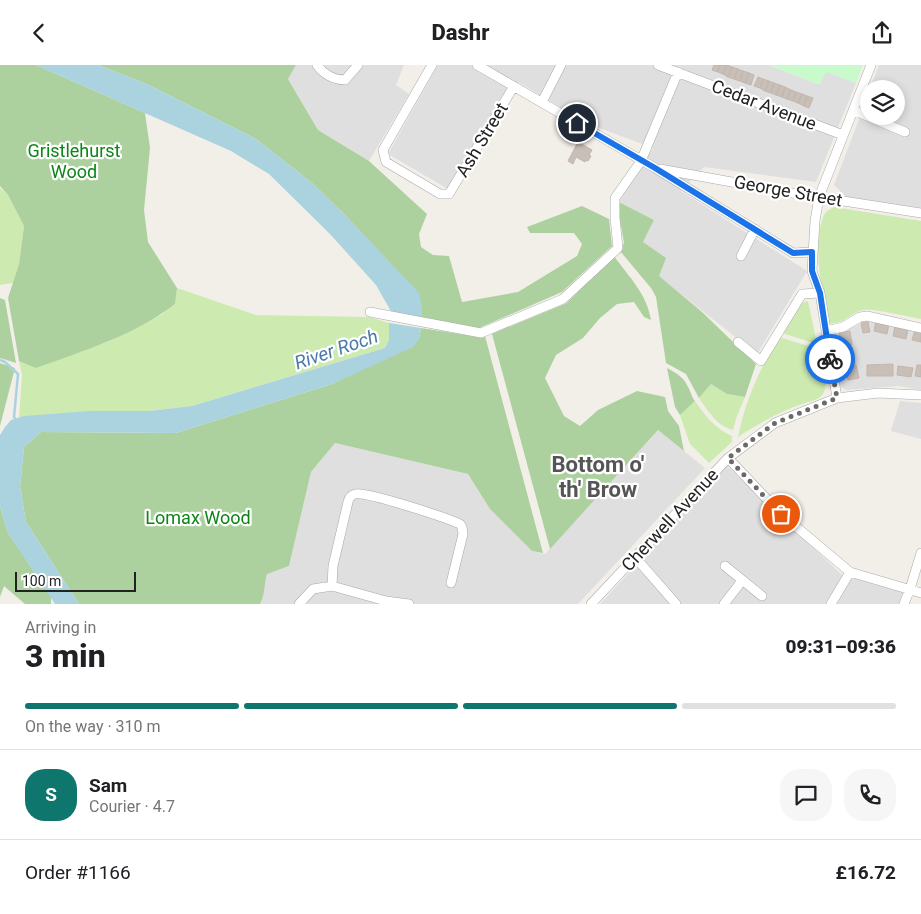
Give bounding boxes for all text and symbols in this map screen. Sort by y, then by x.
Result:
icon: back [25,19,53,47]
icon: share [868,19,896,47]
text: Dashr [432,20,489,45]
street label: Cedar Avenue [709,75,820,134]
map controls [860,80,905,125]
button: layers [860,80,905,125]
street label: Ash Street [451,99,512,181]
pin [556,102,598,144]
icon: home [563,109,591,137]
park label: Gristlehurst Wood [28,140,121,182]
street label: George Street [732,171,844,210]
water label: River Roch [291,324,381,375]
courier [805,334,855,384]
icon: bike [816,345,844,373]
district label: Bottom o' th' Brow [552,452,644,502]
street label: Cherwell Avenue [617,464,723,575]
pin [760,493,802,535]
icon: bag [767,500,795,528]
park label: Lomax Wood [145,507,251,528]
scale bar [15,569,136,592]
text: 100 m [22,573,61,589]
text: Arriving in [25,618,96,637]
text: 09:31–09:36 [785,635,896,658]
text: 3 min [25,637,106,675]
text: On the way · 310 m [25,717,161,736]
button: chat [780,769,832,821]
button: phone [844,769,896,821]
text: Sam [89,774,127,797]
text: S [45,783,57,806]
text: Courier · 4.7 [89,797,175,816]
text: Order #1166 [25,861,131,884]
text: £16.72 [836,861,896,884]

